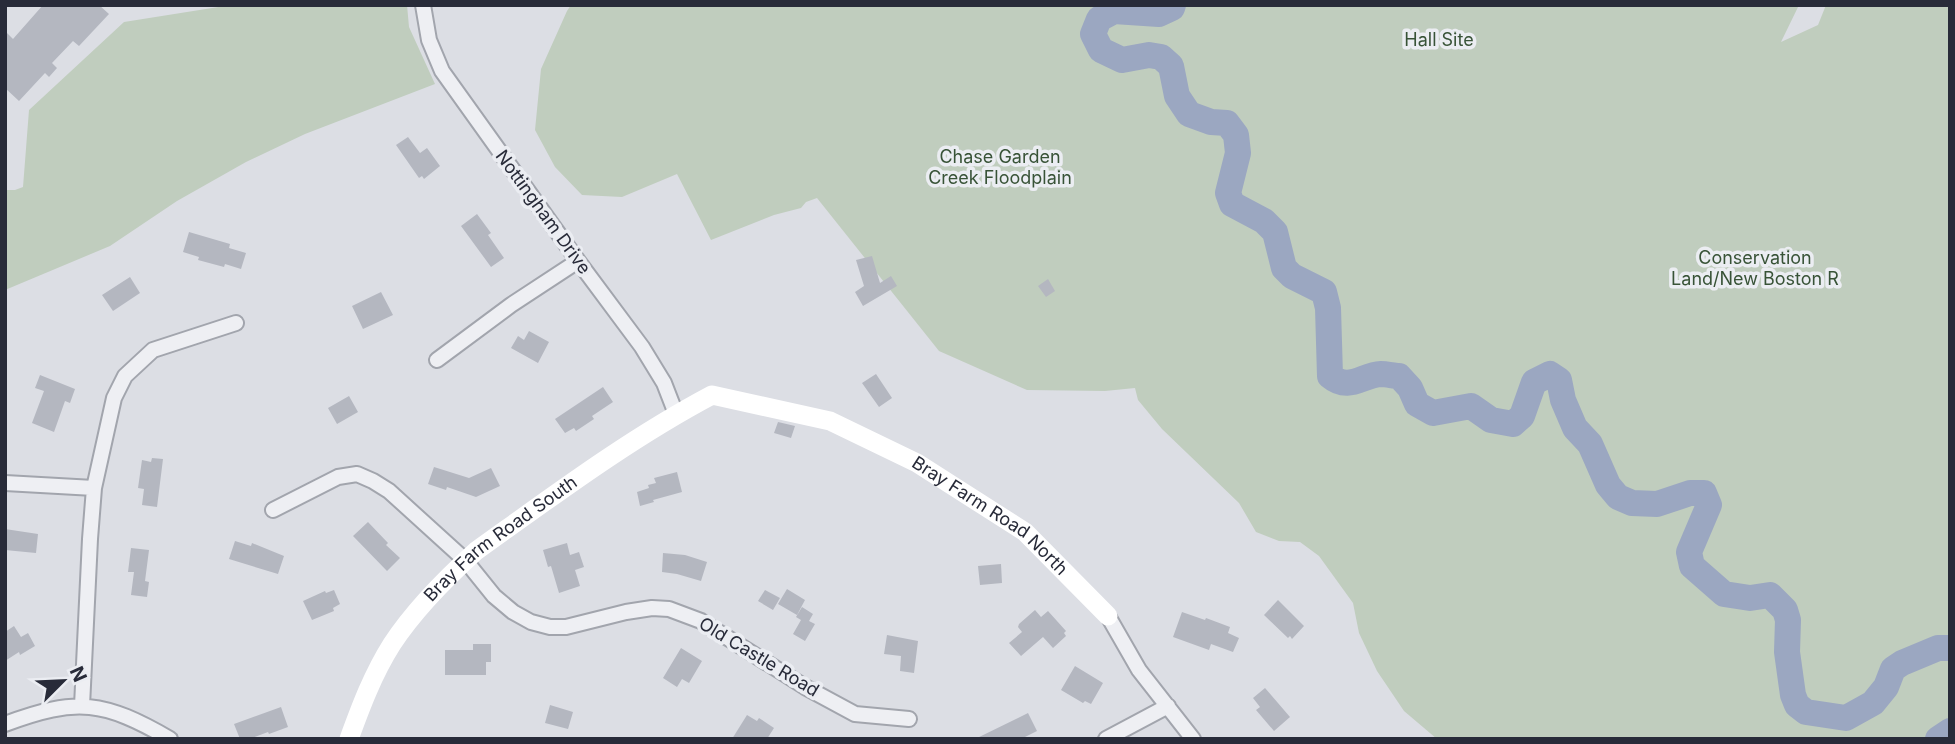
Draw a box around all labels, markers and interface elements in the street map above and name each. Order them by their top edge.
park label: Hall Site [1404,29,1474,50]
street label: Nottingham Drive [491,146,595,278]
park label: Chase Garden Creek Floodplain [928,146,1072,188]
park label: Conservation Land/New Boston R [1671,247,1839,289]
street label: Bray Farm Road North [908,452,1072,579]
street label: Bray Farm Road South [419,471,581,605]
street label: Old Castle Road [695,613,823,701]
north arrow [28,646,98,716]
text: N [65,663,92,686]

